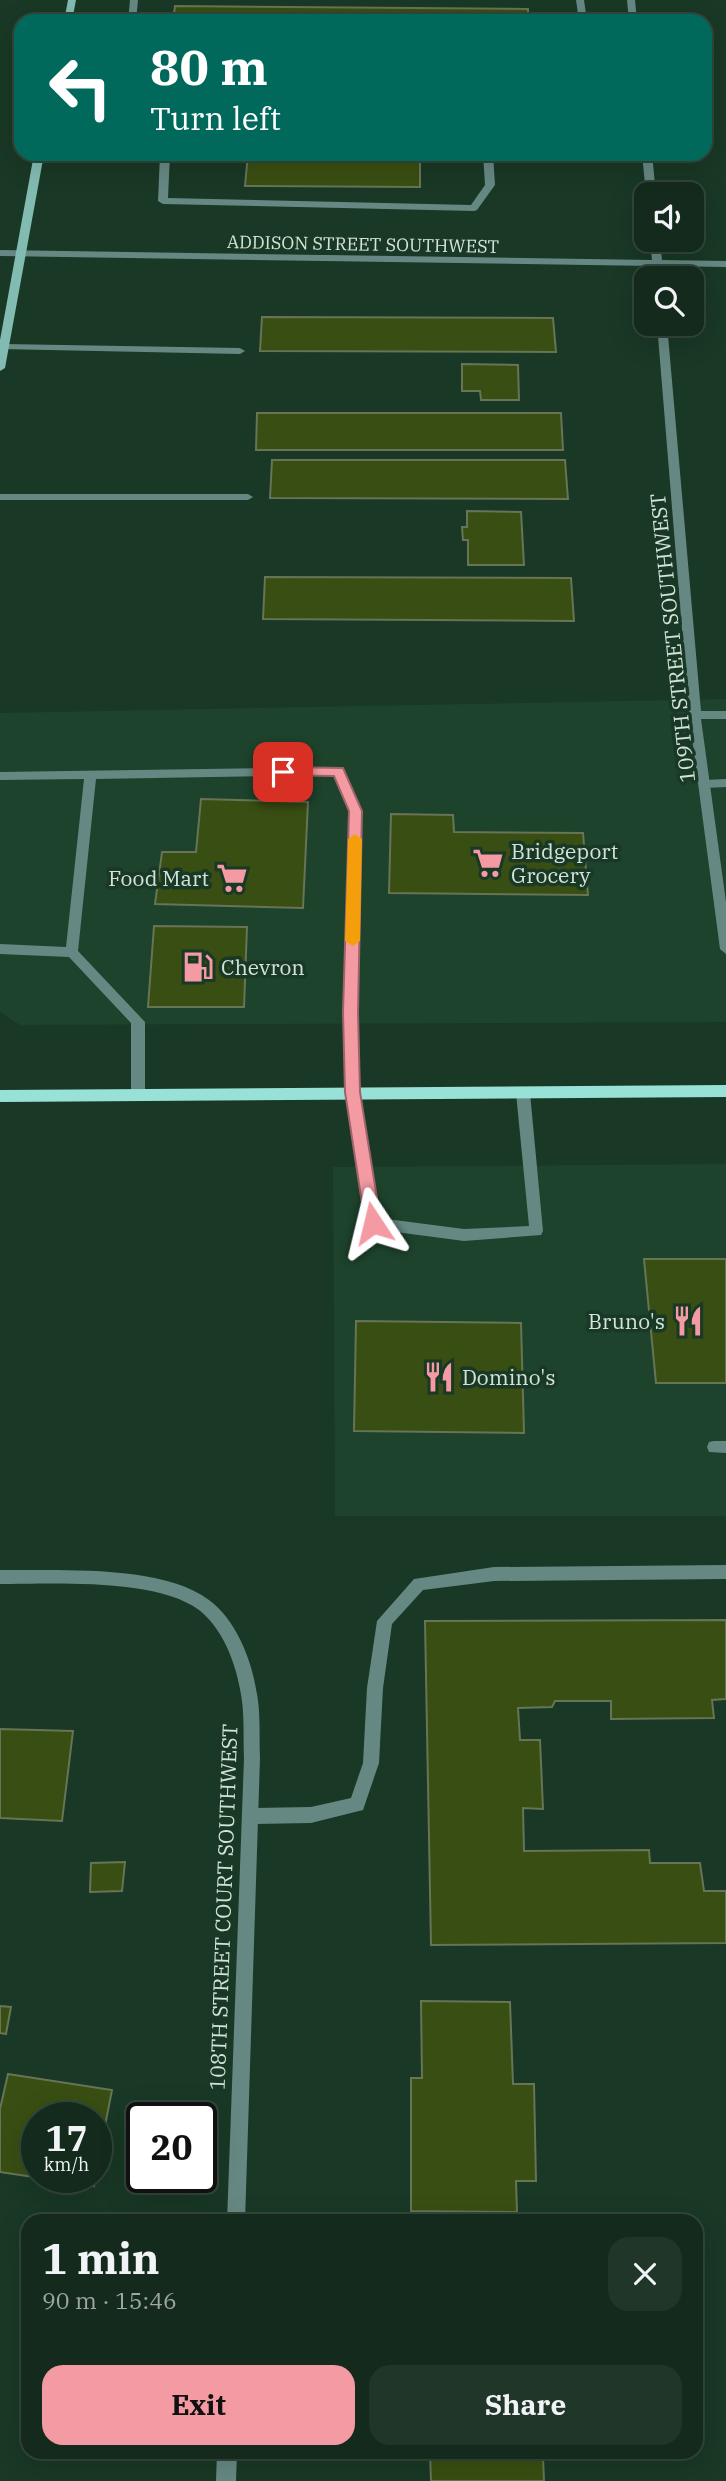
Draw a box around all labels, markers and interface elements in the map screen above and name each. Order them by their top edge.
text: 80 m [150,35,268,98]
icon: left [35,42,126,133]
text: Turn left [150,97,281,139]
map controls [634,182,704,336]
button: sound [634,182,704,252]
street label: ADDISON STREET SOUTHWEST [227,230,500,258]
button: search [634,266,704,336]
street label: 109TH STREET SOUTHWEST [643,492,701,784]
pin [253,742,313,802]
icon: arrive [264,753,302,791]
place label: Bridgeport Grocery [511,837,618,889]
supermarket icon: Bridgeport Grocery [471,846,505,880]
supermarket icon: Food Mart [215,861,249,895]
place label: Food Mart [108,864,209,892]
fuel station icon: Chevron [181,950,215,984]
place label: Chevron [221,953,305,981]
position arrow [336,1186,410,1260]
restaurant icon: Bruno's [671,1304,705,1338]
place label: Bruno's [588,1307,665,1335]
restaurant icon: Domino's [422,1360,456,1394]
place label: Domino's [462,1363,555,1391]
street label: 108TH STREET COURT SOUTHWEST [203,1723,243,2091]
speed limit sign: 20 [126,2102,217,2193]
text: 17 [45,2115,88,2161]
text: km/h [44,2153,89,2176]
text: 1 min [42,2231,160,2286]
button: close [608,2237,682,2311]
text: 90 m · 15:46 [42,2285,177,2315]
button: Exit [42,2365,355,2445]
button: Share [369,2365,682,2445]

